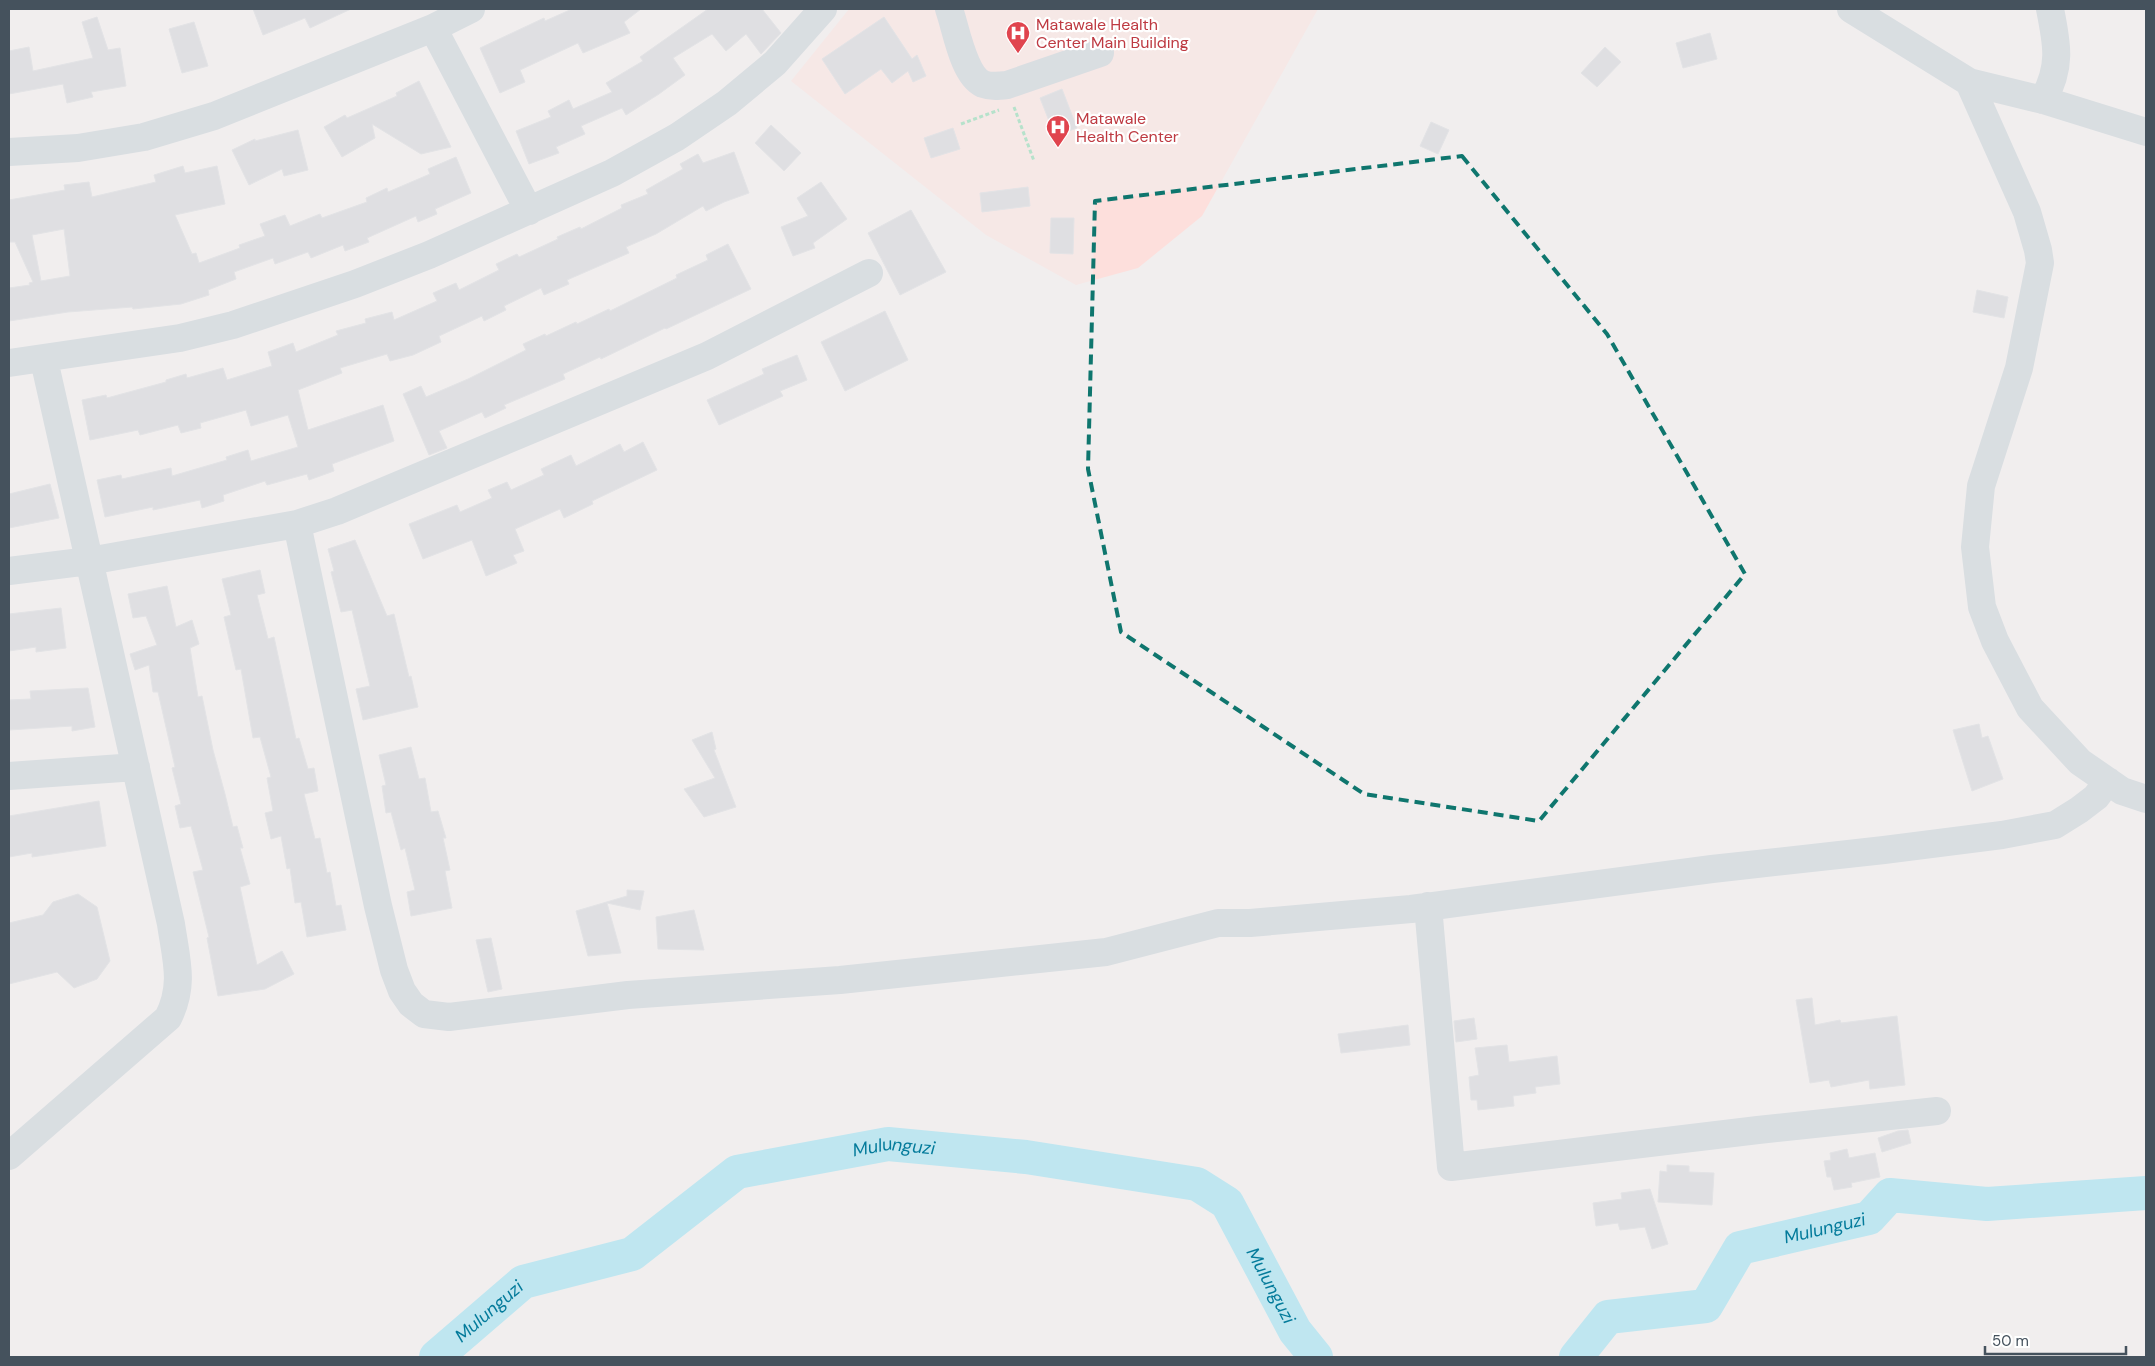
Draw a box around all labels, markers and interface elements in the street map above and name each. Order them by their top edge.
place label: Matawale Health Center Main Building [1036,14,1189,53]
hospital icon: Matawale Health Center Main Building [1005,20,1031,54]
place label: Matawale Health Center [1076,108,1179,147]
hospital icon: Matawale Health Center [1045,114,1071,148]
water label: Mulunguzi [851,1131,937,1162]
water label: Mulunguzi [1781,1207,1869,1249]
water label: Mulunguzi [1241,1243,1301,1329]
water label: Mulunguzi [450,1275,529,1348]
scale bar [1985,1324,2126,1356]
text: 50 m [1992,1331,2029,1351]

